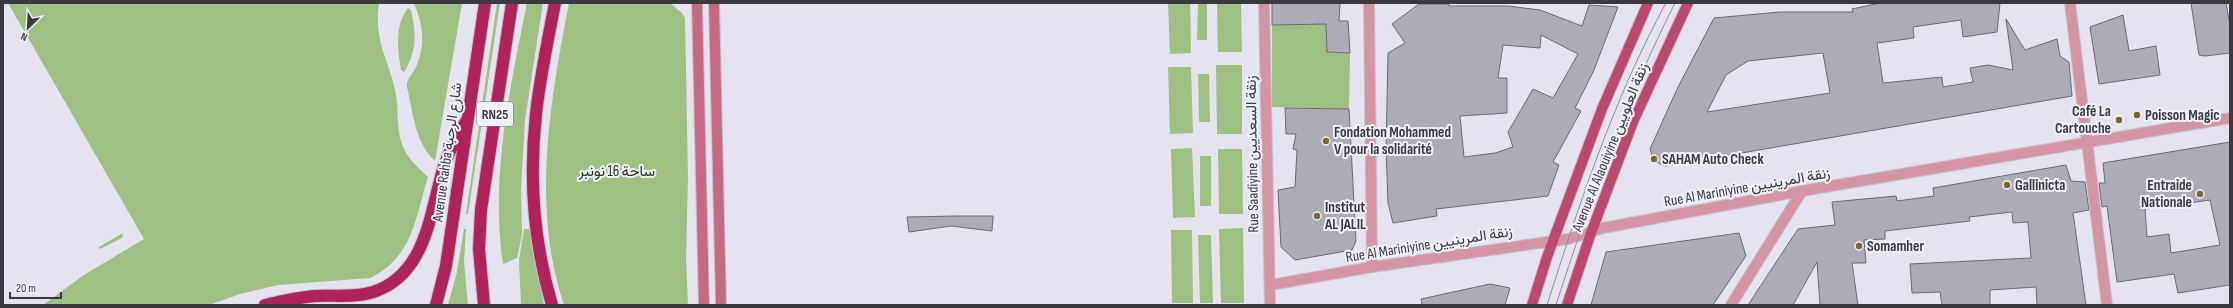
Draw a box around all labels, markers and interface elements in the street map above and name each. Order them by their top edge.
north arrow [8,8,48,48]
text: N [19,29,29,44]
street label: Avenue Al Alaouiyine زنقة العلويين [1567,60,1653,235]
street label: Rue Saadiyine زنقة السعديين [1242,75,1263,233]
street label: Avenue Rahba شارع الرحبة [428,81,468,224]
road number: RN25 [477,102,513,126]
place label: Café La Cartouche [2055,102,2111,138]
place label: Poisson Magic [2145,106,2220,125]
marker: Poisson Magic [2132,110,2142,120]
marker: Café La Cartouche [2114,115,2124,125]
place label: Fondation Mohammed V pour la solidarité [1334,123,1451,159]
marker: Fondation Mohammed V pour la solidarité [1321,136,1331,146]
place label: SAHAM Auto Check [1662,150,1764,169]
marker: SAHAM Auto Check [1649,154,1659,164]
park label: ساحة 16 نونبر [578,162,655,181]
street label: Rue Al Mariniyine زنقة المرينيين [1662,164,1832,211]
place label: Gallinicta [2015,176,2065,195]
place label: Entraide Nationale [2141,176,2192,212]
marker: Gallinicta [2002,180,2012,190]
marker: Entraide Nationale [2195,189,2205,199]
place label: Institut AL JALIL [1324,198,1366,234]
marker: Institut AL JALIL [1312,211,1322,221]
street label: Rue Al Mariniyine زنقة المرينيين [1344,222,1514,267]
place label: Somamher [1867,237,1924,256]
marker: Somamher [1854,241,1864,251]
scale bar [10,274,61,300]
text: 20 m [16,281,36,296]

